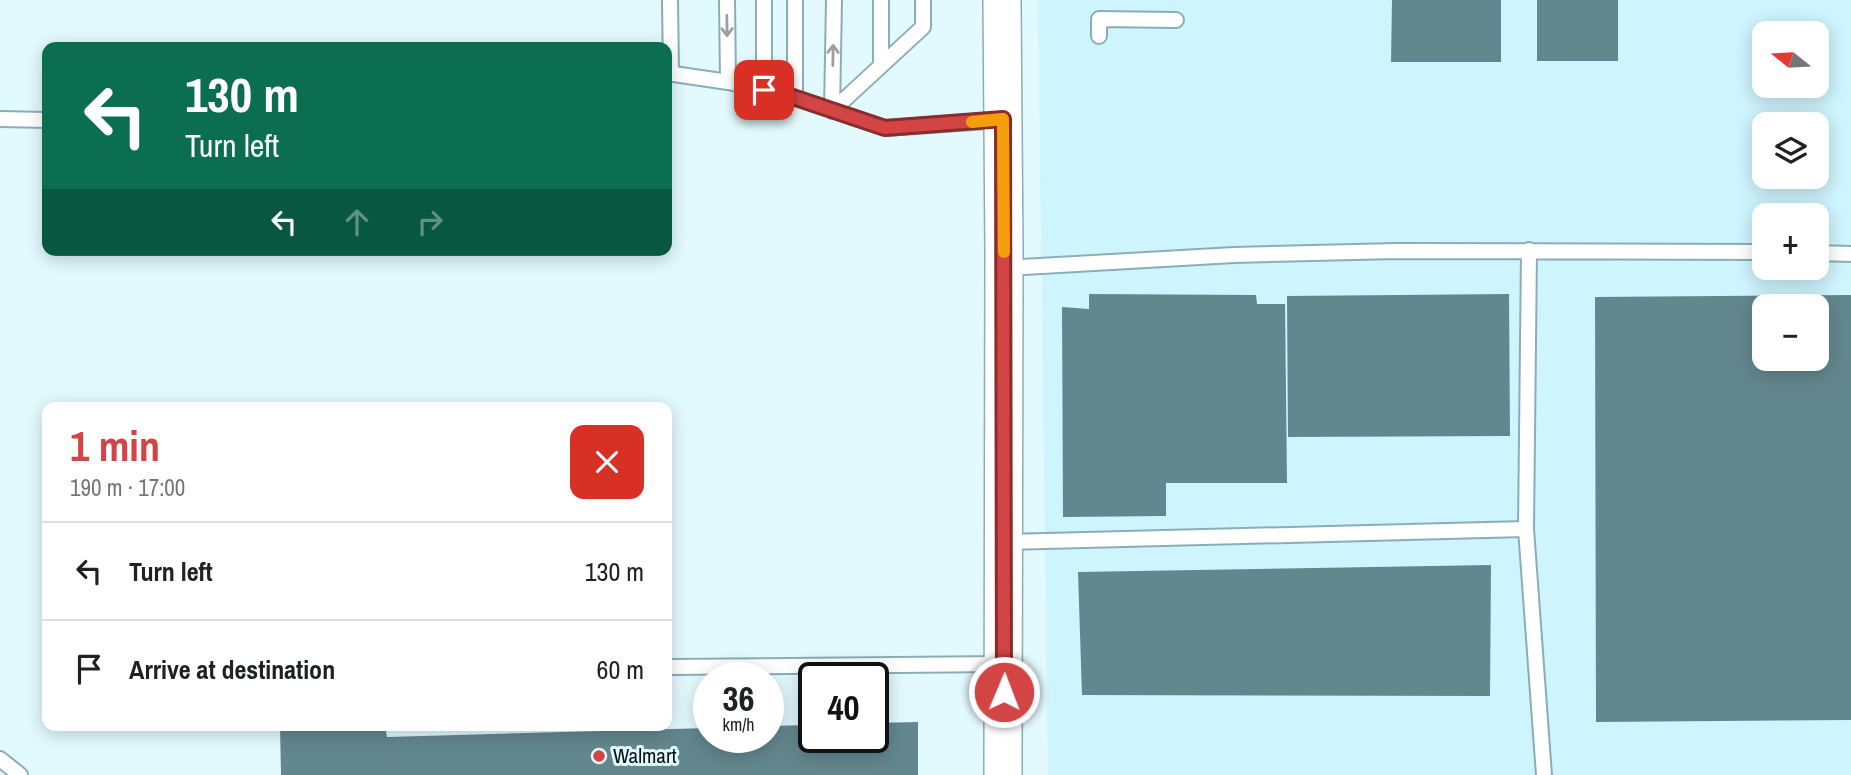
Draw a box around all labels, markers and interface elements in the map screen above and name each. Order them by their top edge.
one-way arrow [721,14,734,37]
north arrow [1752,21,1829,98]
map controls [1752,21,1829,371]
one-way arrow [827,44,840,67]
pin [734,60,794,120]
text: 130 m [185,61,299,127]
icon: left [70,70,161,161]
icon: arrive [745,71,783,109]
button: layers [1752,112,1829,189]
text: Turn left [185,124,279,167]
icon: left [265,203,303,241]
icon: ahead [338,203,376,241]
icon: right [411,203,449,241]
button: + [1752,203,1829,280]
button: − [1752,294,1829,371]
text: 1 min [70,418,160,474]
button: close [570,425,644,499]
text: 190 m · 17:00 [70,472,185,503]
icon: left [70,552,108,590]
text: Turn left [129,554,213,589]
text: 130 m [585,554,644,589]
icon: arrive [70,650,108,688]
text: Arrive at destination [129,652,335,687]
text: 60 m [597,652,644,687]
position arrow [967,655,1041,729]
speed limit sign: 40 [798,662,889,753]
text: 36 [723,675,754,722]
text: km/h [723,712,755,737]
place label: Walmart [613,741,677,770]
marker: Walmart [591,748,607,764]

